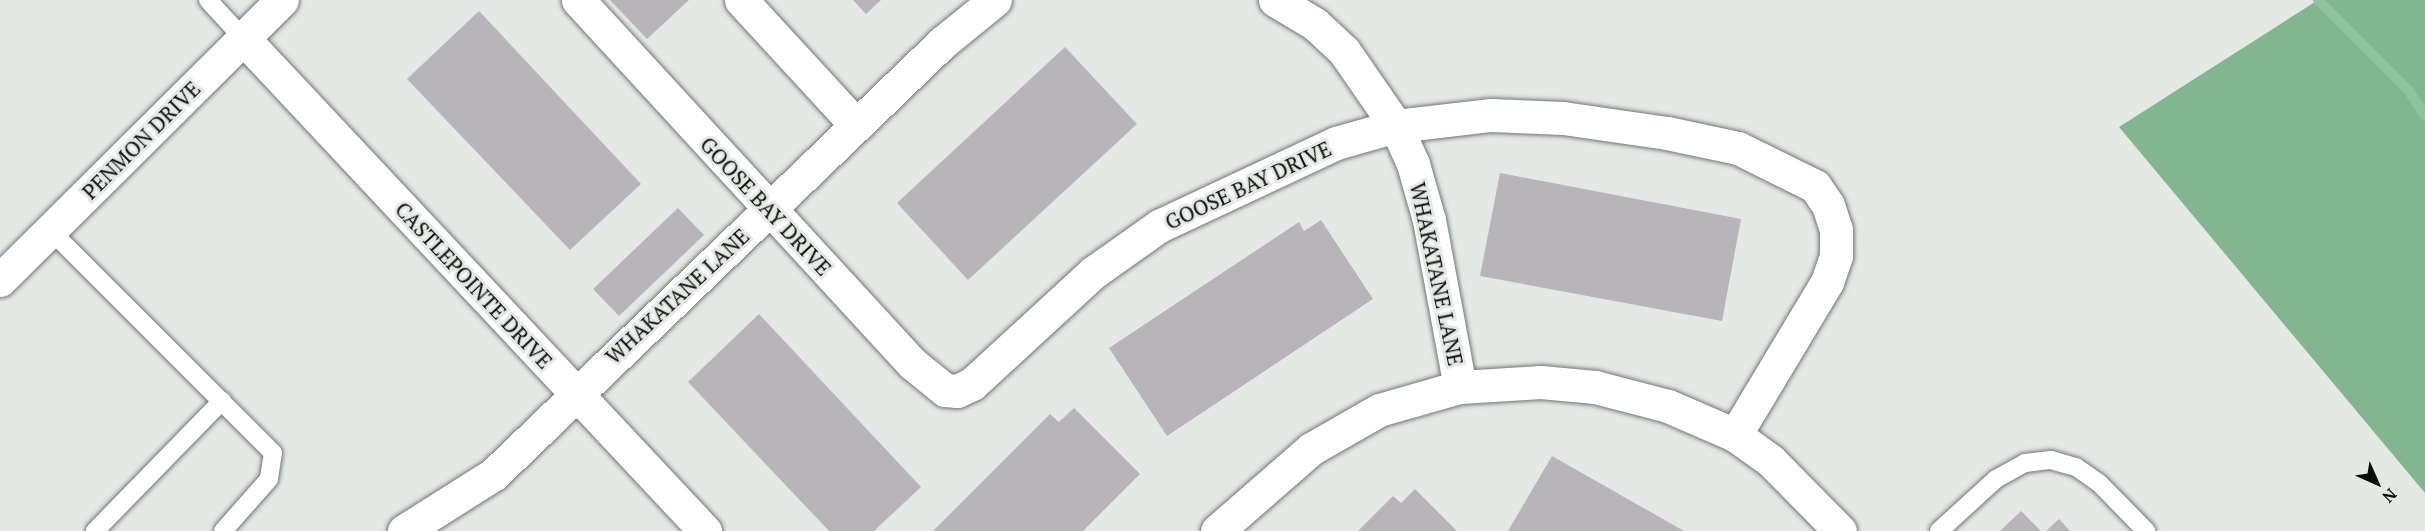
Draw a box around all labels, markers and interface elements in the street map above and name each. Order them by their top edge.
street label: PENMON DRIVE [77,76,205,204]
street label: GOOSE BAY DRIVE [695,131,837,281]
street label: GOOSE BAY DRIVE [1161,135,1335,235]
street label: WHAKATANE LANE [1405,180,1469,368]
street label: CASTLEPOINTE DRIVE [390,197,558,373]
street label: WHAKATANE LANE [600,223,754,369]
north arrow [2347,453,2407,513]
text: N [2378,484,2402,508]

